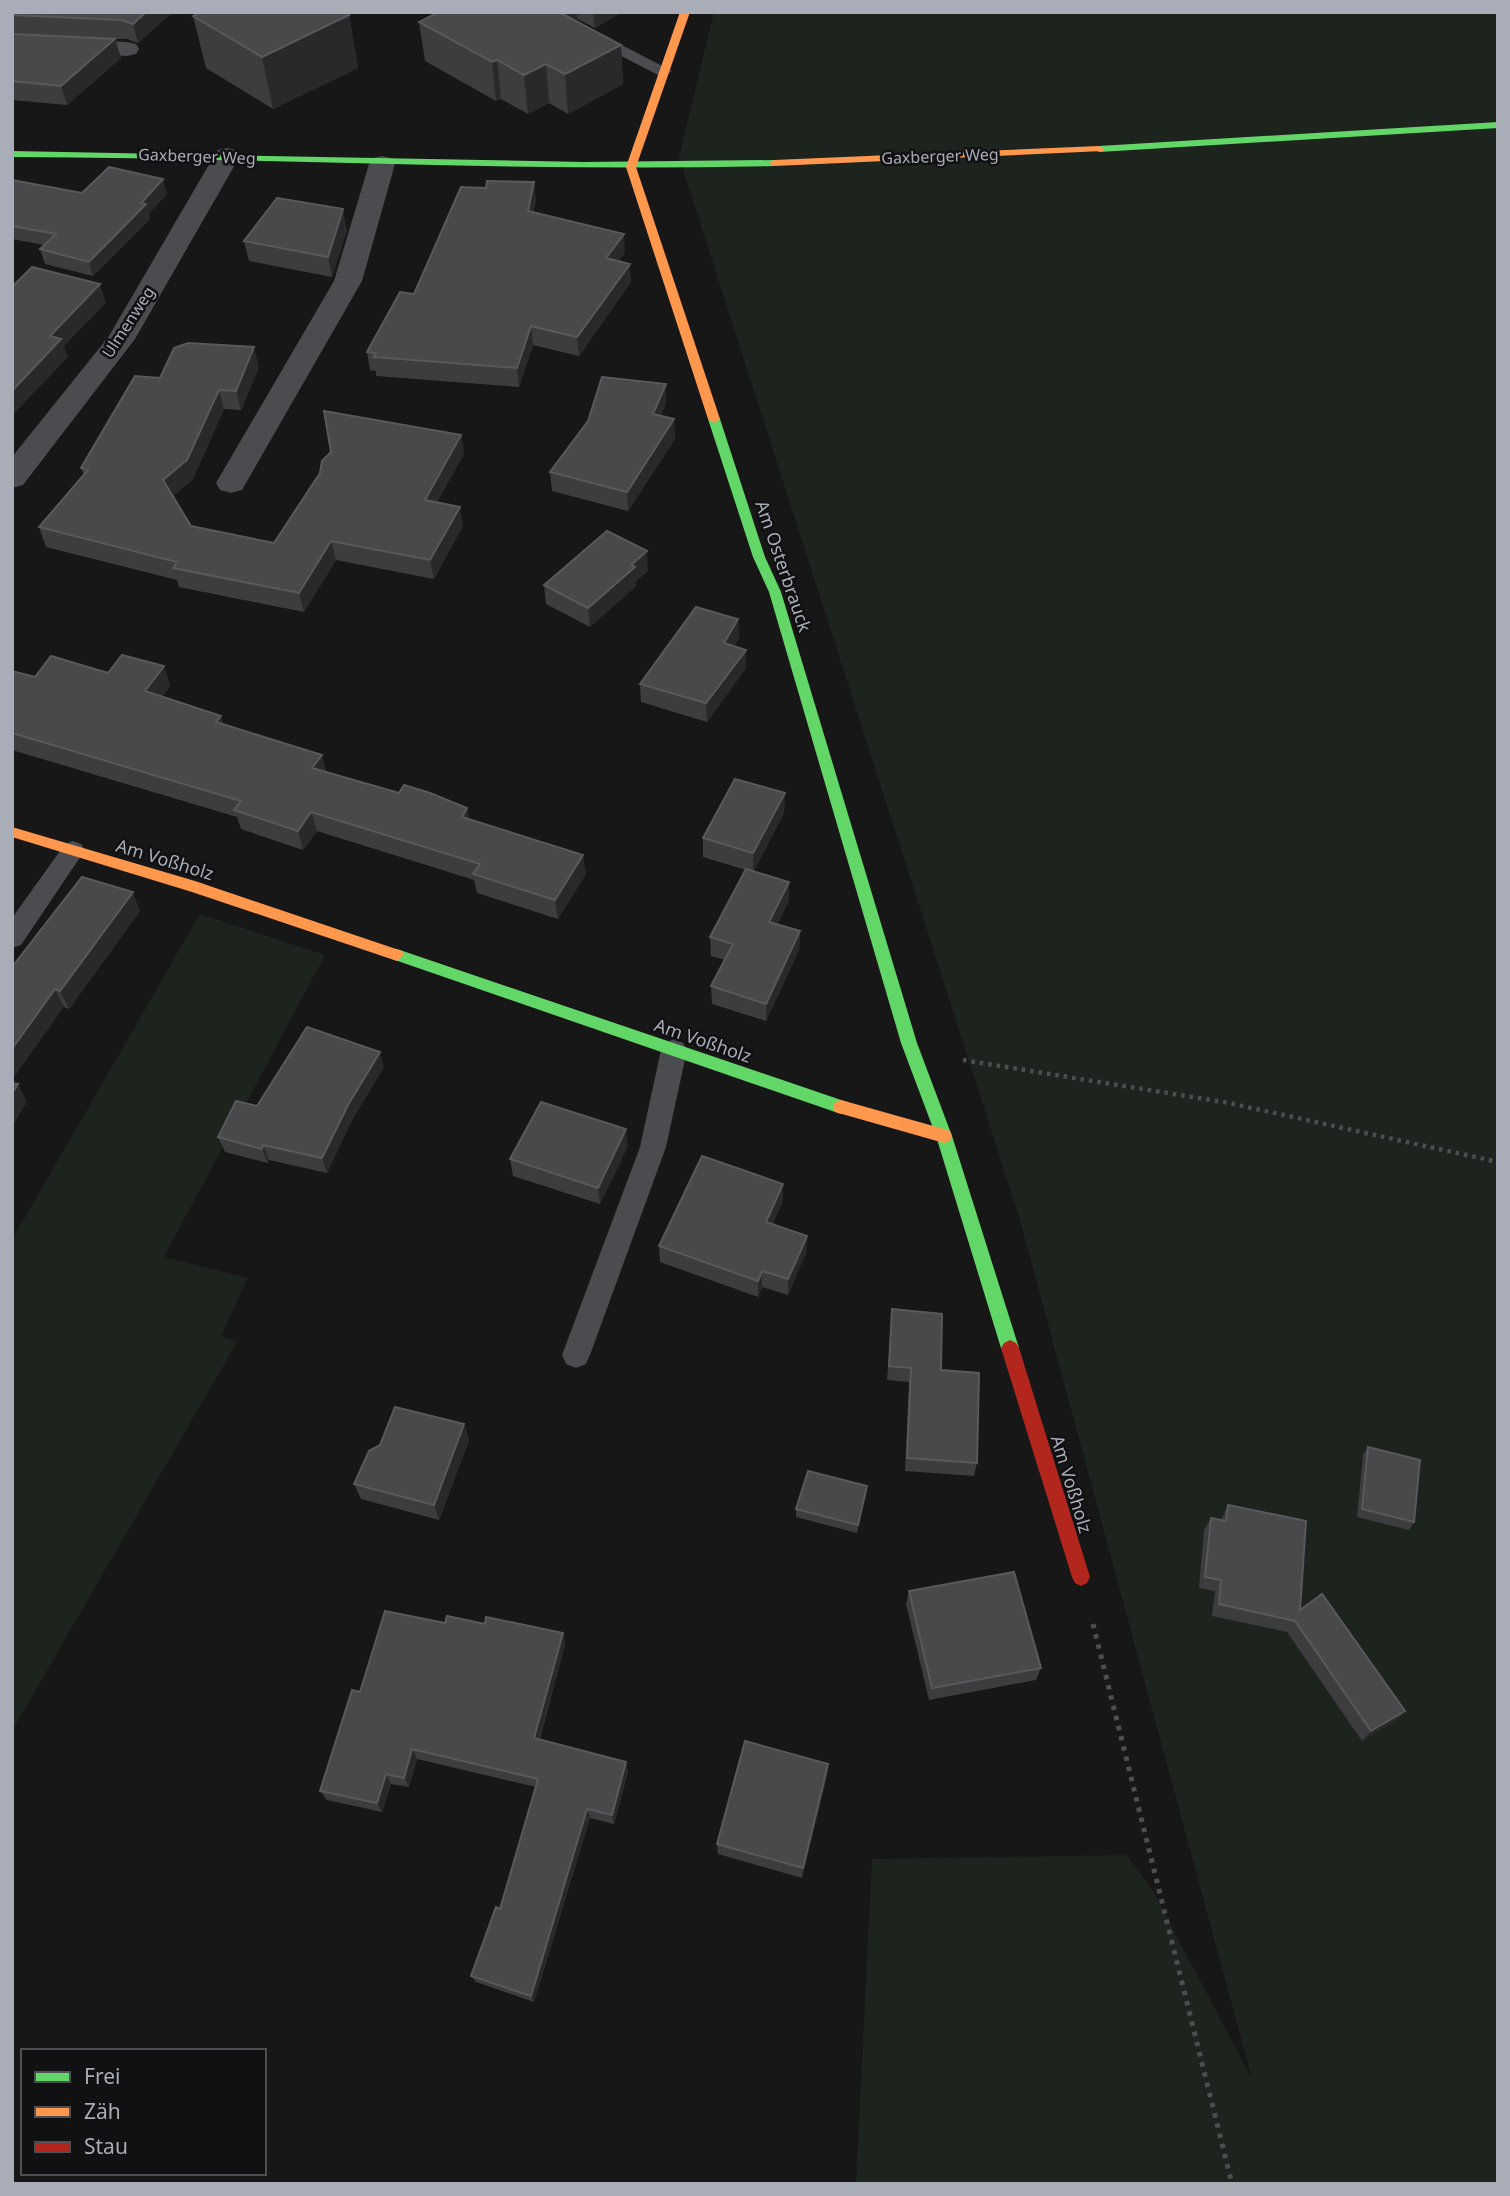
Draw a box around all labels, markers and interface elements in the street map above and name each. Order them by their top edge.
street label: Gaxberger Weg [138,143,256,169]
street label: Gaxberger Weg [881,143,999,169]
street label: Ulmenweg [97,282,159,362]
street label: Am Osterbrauck [750,497,818,635]
street label: Am Voßholz [113,833,217,885]
street label: Am Voßholz [651,1012,755,1068]
street label: Am Voßholz [1046,1432,1098,1536]
legend [21,2049,266,2175]
text: Frei [84,2062,120,2090]
text: Zäh [84,2097,121,2125]
text: Stau [84,2132,128,2160]

